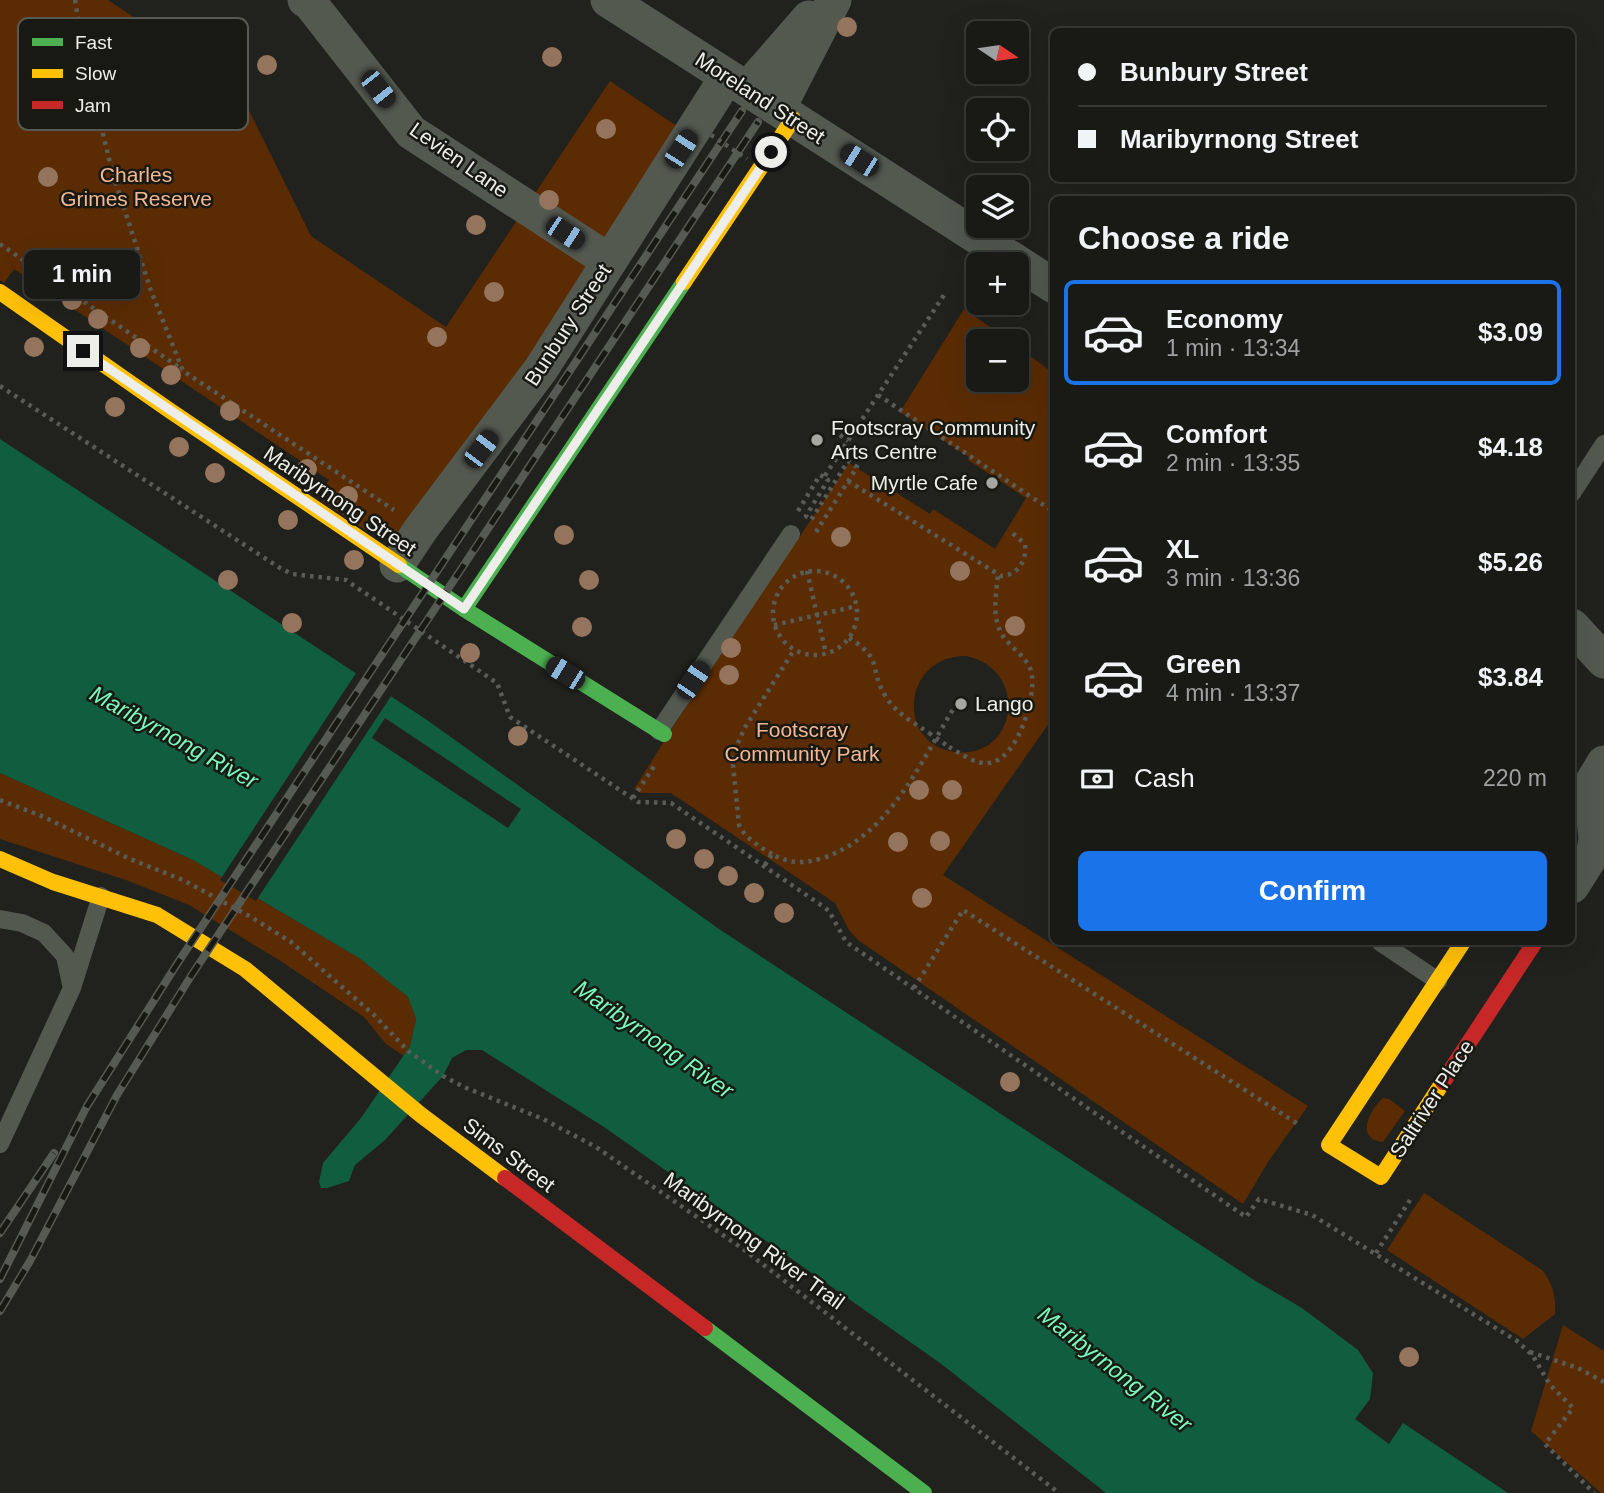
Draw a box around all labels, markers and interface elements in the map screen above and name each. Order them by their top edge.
legend [18,18,248,130]
north arrow [966,21,1029,84]
map controls [966,21,1029,392]
text: Fast [75,32,113,53]
street label: Moreland Street [691,47,829,148]
text: Bunbury Street [1120,57,1308,87]
text: Slow [75,63,116,84]
car [357,66,400,112]
text: Jam [75,95,111,116]
button: locate [966,98,1029,161]
street label: Levien Lane [406,117,513,202]
text: Maribyrnong Street [1120,124,1358,154]
car [661,126,702,172]
route start [755,136,787,168]
car [836,140,883,180]
park label: Charles Grimes Reserve [60,163,212,210]
button: layers [966,175,1029,238]
car [542,213,589,253]
text: Choose a ride [1078,220,1290,256]
callout: 1 min [25,250,141,298]
button: + [966,252,1029,315]
street label: Bunbury Street [520,260,615,390]
text: 1 min [52,261,112,287]
icon: car [1082,301,1145,364]
text: Economy [1166,304,1283,334]
text: $3.09 [1478,317,1543,347]
button: − [966,329,1029,392]
route end [67,335,99,367]
text: 1 min · 13:34 [1166,335,1300,361]
place label: Footscray Community Arts Centre [831,416,1036,463]
icon: car [1082,416,1145,479]
text: Comfort [1166,419,1267,449]
car [460,426,503,472]
marker: Footscray Community Arts Centre [809,432,825,448]
text: $4.18 [1478,432,1543,462]
street label: Maribyrnong Street [260,441,421,560]
text: 2 min · 13:35 [1166,450,1300,476]
place label: Myrtle Cafe [871,471,978,494]
marker: Myrtle Cafe [984,475,1000,491]
icon: car [1082,531,1145,594]
text: XL [1166,534,1199,564]
text: $5.26 [1478,547,1543,577]
text: 3 min · 13:36 [1166,565,1300,591]
icon: car [1082,646,1145,709]
text: Green [1166,649,1241,679]
car [542,653,589,693]
car [673,657,714,703]
text: $3.84 [1478,662,1543,692]
water label: Maribyrnong River [86,680,264,795]
text: 4 min · 13:37 [1166,680,1300,706]
place label: Lango [975,692,1033,715]
marker: Lango [953,696,969,712]
park label: Footscray Community Park [724,718,880,765]
icon: cash [1078,760,1116,798]
text: Cash [1134,763,1195,793]
text: 220 m [1483,765,1547,791]
button: Confirm [1078,851,1547,931]
water label: Maribyrnong River [570,974,740,1104]
street label: Saltriver Place [1385,1036,1478,1162]
street label: Sims Street [459,1113,560,1197]
street label: Maribyrnong River Trail [660,1167,849,1314]
water label: Maribyrnong River [1033,1301,1198,1438]

